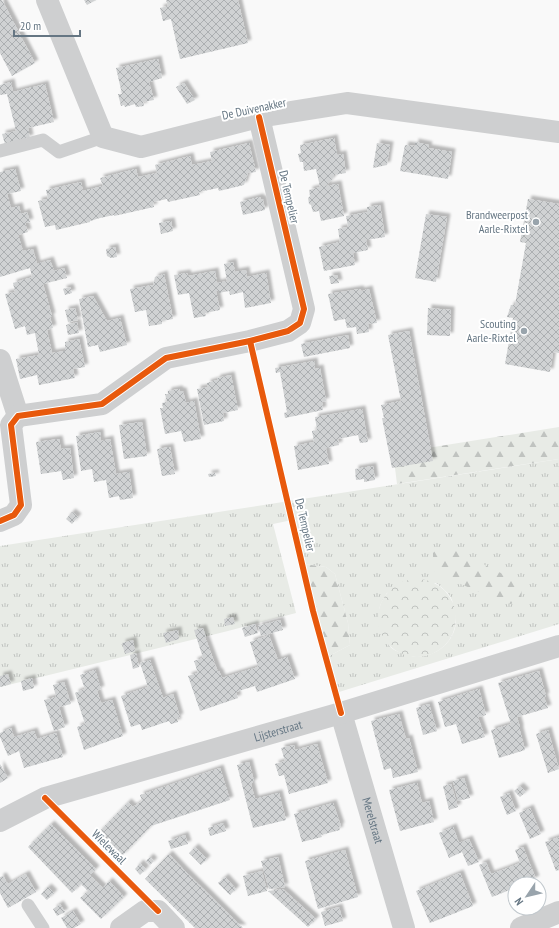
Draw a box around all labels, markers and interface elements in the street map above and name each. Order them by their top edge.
scale bar [14,12,80,38]
text: 20 m [20,18,41,33]
street label: De Duivenakker [221,94,288,123]
street label: De Tempelier [276,169,303,226]
place label: Brandweerpost Aarle-Rixtel [466,207,529,236]
marker: Brandweerpost Aarle-Rixtel [531,217,541,227]
place label: Scouting Aarle-Rixtel [467,316,516,345]
marker: Scouting Aarle-Rixtel [519,326,529,336]
street label: De Tempelier [292,497,319,554]
street label: Lijsterstraat [252,716,304,745]
street label: Merelstraat [359,796,387,846]
street label: Wielewaal [89,826,130,867]
north arrow [507,876,547,916]
text: N [511,895,526,908]

